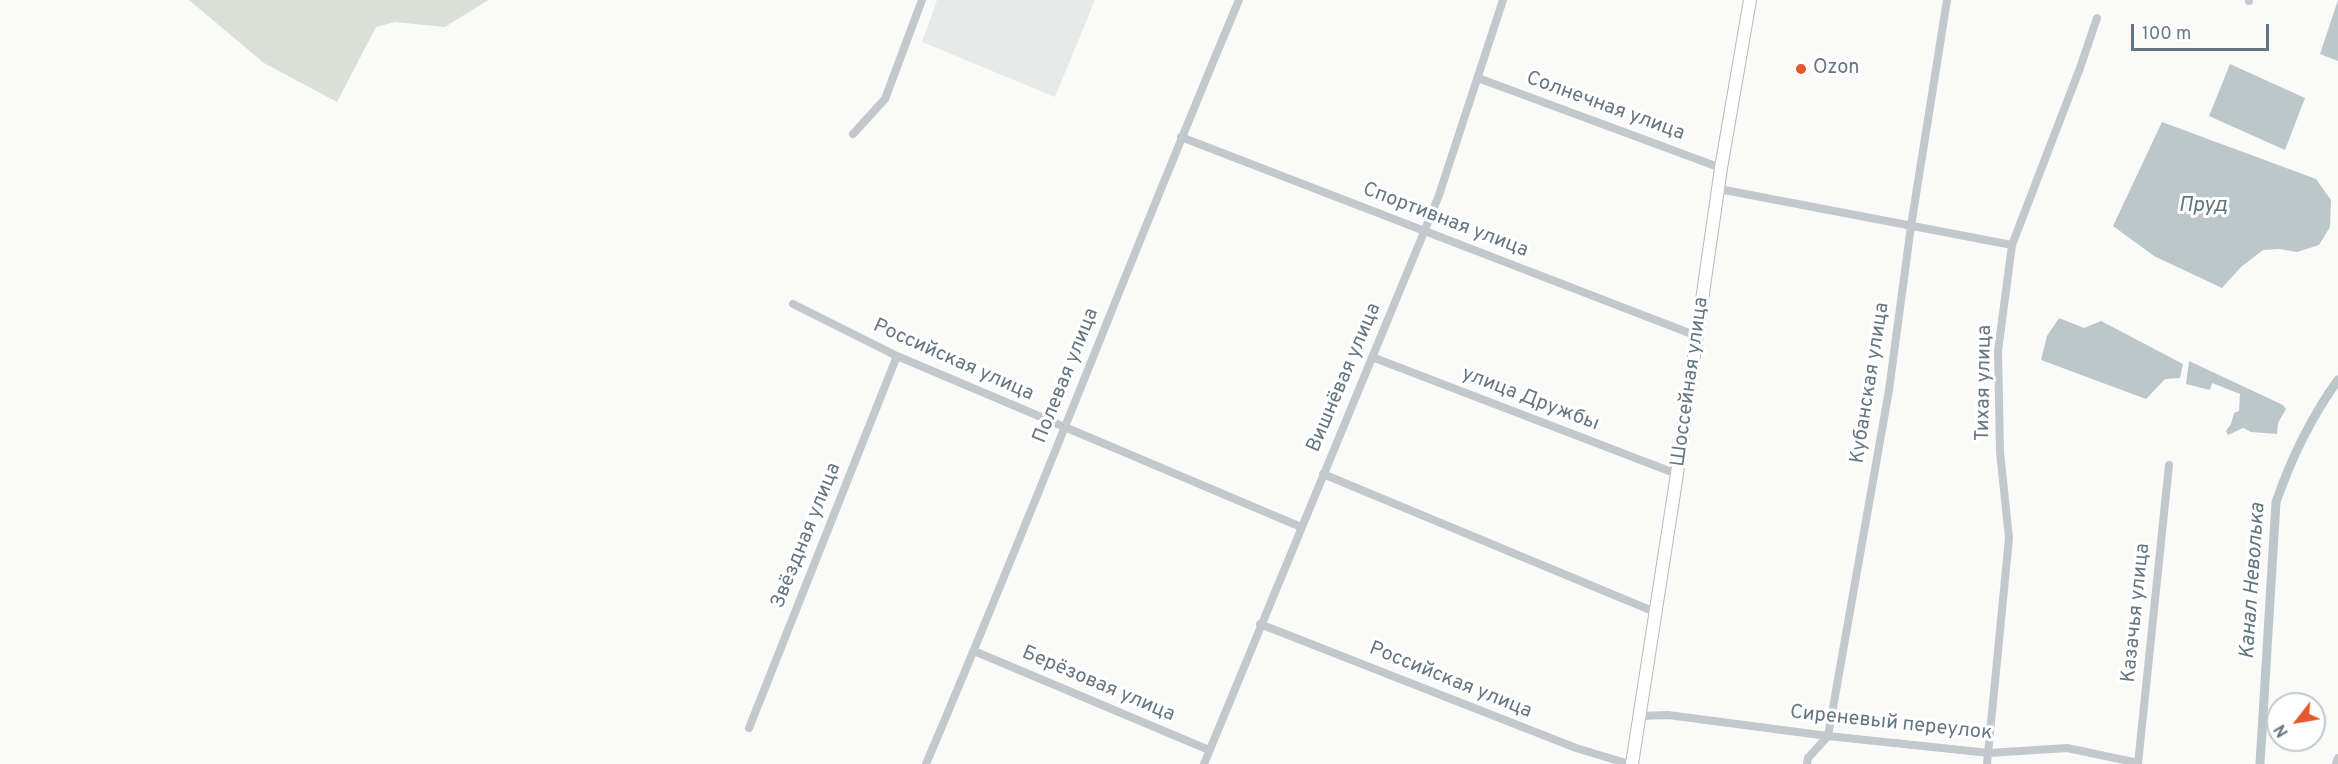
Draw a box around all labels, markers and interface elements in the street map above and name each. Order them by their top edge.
scale bar [2134,12,2272,50]
text: 100 m [2142,23,2191,46]
place label: Ozon [1813,57,1859,81]
marker: Ozon [1794,62,1808,76]
street label: Солнечная улица [1522,67,1688,147]
street label: Спортивная улица [1359,178,1531,264]
water label: Пруд [2179,194,2227,220]
street label: Шоссейная улица [1667,296,1715,468]
street label: Вишнёвая улица [1303,300,1387,456]
street label: Кубанская улица [1846,301,1896,465]
street label: Полевая улица [1029,305,1105,447]
street label: Российская улица [869,315,1037,407]
street label: Тихая улица [1972,325,1998,441]
street label: улица Дружбы [1458,363,1602,437]
street label: Звёздная улица [767,460,847,612]
water label: Канал Неволька [2236,502,2272,660]
street label: Казачья улица [2118,542,2156,684]
street label: Российская улица [1365,637,1535,725]
street label: Берёзовая улица [1018,642,1178,728]
north arrow [2266,692,2326,752]
street label: Сиреневый переулок [1789,701,1993,747]
text: N [2271,720,2294,740]

